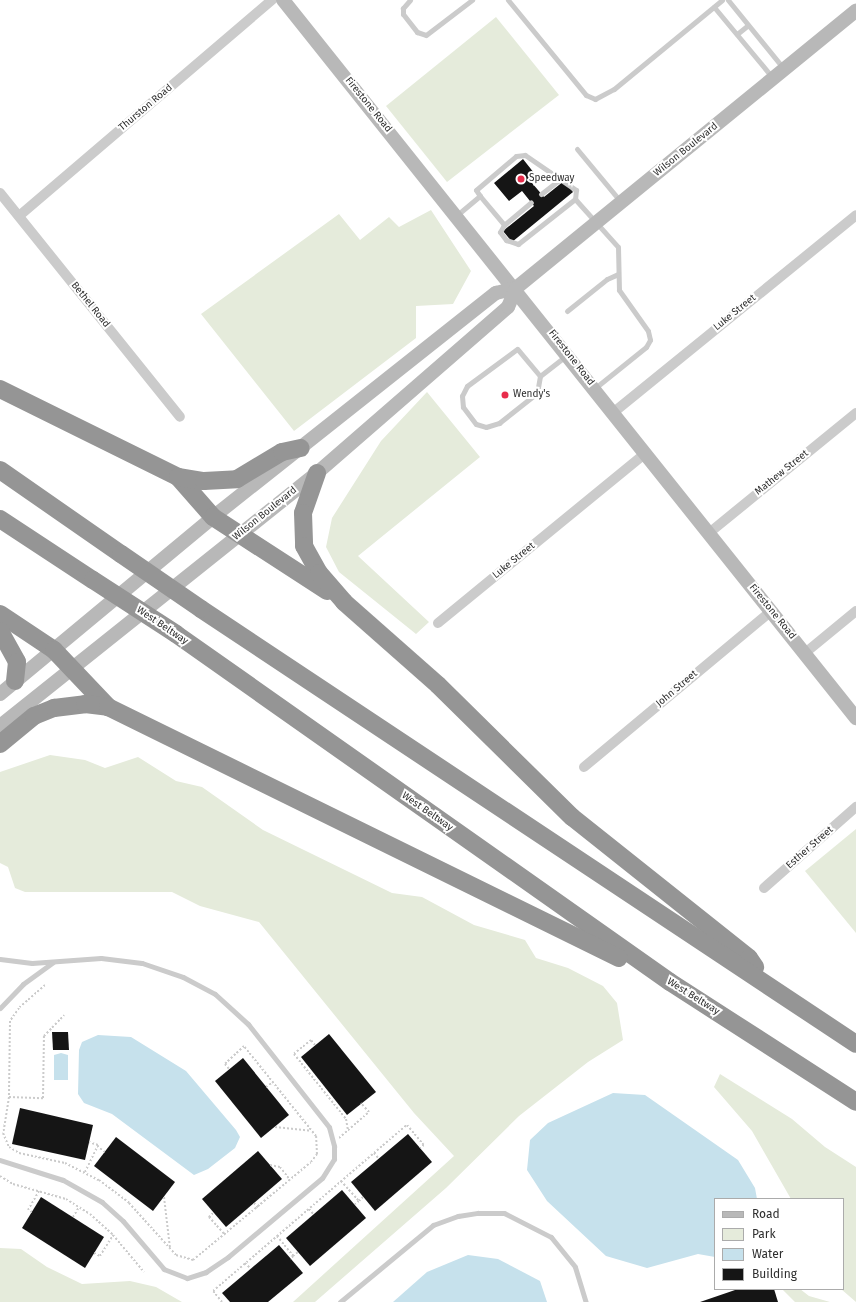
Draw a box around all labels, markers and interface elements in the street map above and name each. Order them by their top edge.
street label: Firestone Road [342,75,394,135]
street label: Thurston Road [117,82,175,134]
street label: Wilson Boulevard [652,121,720,179]
place label: Speedway [529,173,575,185]
marker: Speedway [516,174,526,184]
street label: Bethel Road [68,280,112,330]
street label: Luke Street [711,292,759,334]
street label: Firestone Road [546,328,596,388]
place label: Wendy's [513,389,550,401]
marker: Wendy's [500,390,510,400]
street label: Mathew Street [753,448,811,498]
street label: Wilson Boulevard [231,485,299,543]
street label: Luke Street [490,540,538,582]
street label: Firestone Road [746,582,798,642]
street label: West Beltway [134,604,190,648]
street label: John Street [654,668,700,710]
street label: West Beltway [399,790,455,834]
street label: Esther Street [784,824,836,872]
street label: West Beltway [664,976,722,1018]
legend [714,1198,844,1290]
text: Road [752,1207,780,1221]
text: Park [752,1227,776,1241]
text: Water [752,1247,783,1261]
text: Building [752,1267,797,1281]

